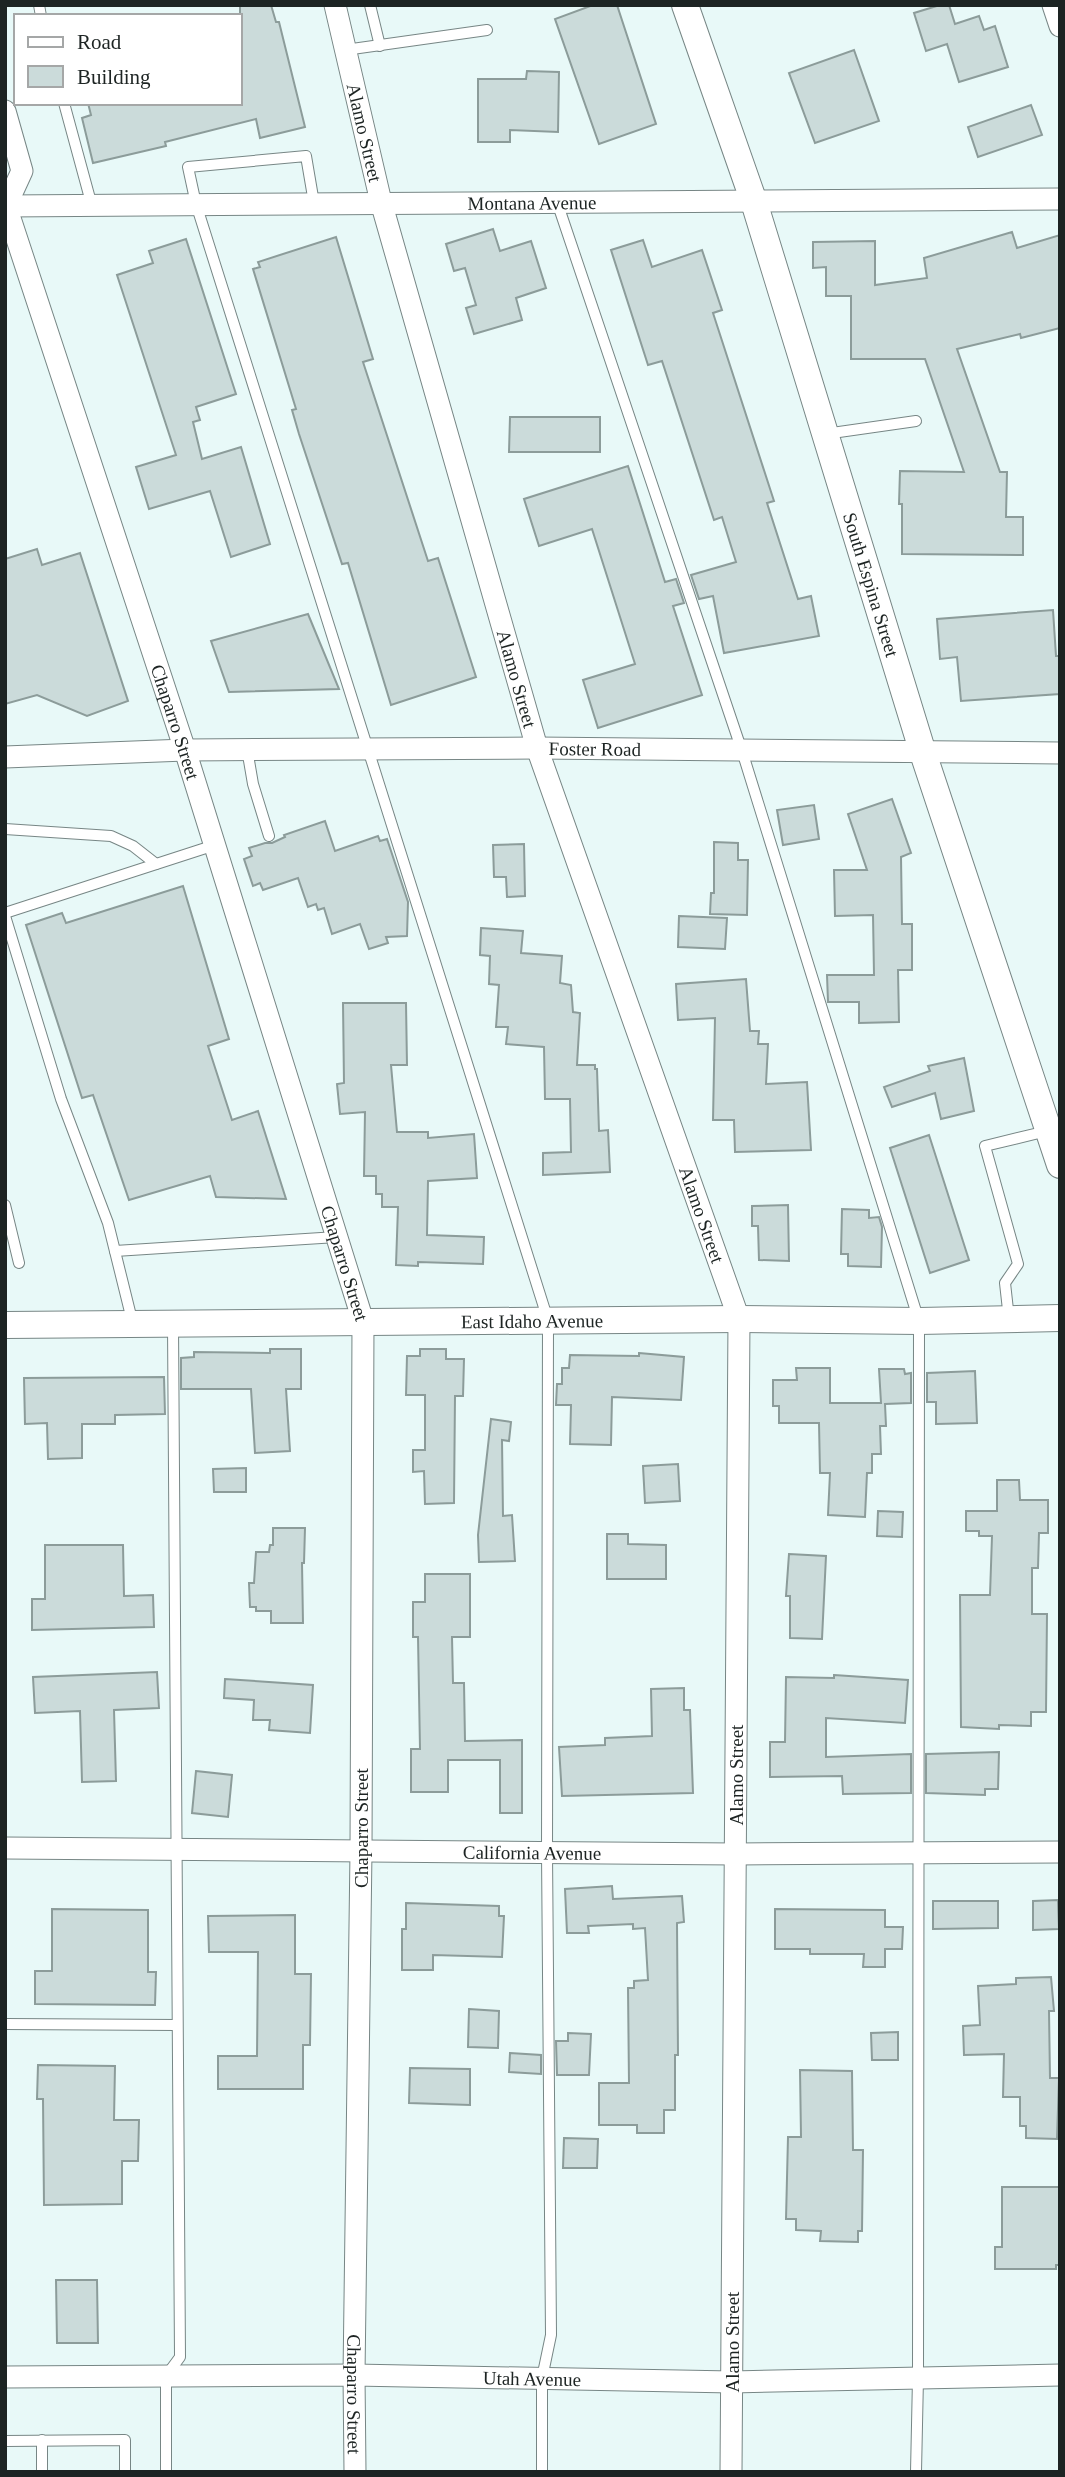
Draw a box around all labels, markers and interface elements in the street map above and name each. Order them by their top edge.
legend [14,14,242,105]
text: Road [77,30,122,54]
text: Building [77,65,151,89]
street label: Alamo Street [343,81,386,185]
street label: Montana Avenue [467,192,597,214]
street label: South Espina Street [839,510,903,660]
street label: Alamo Street [493,627,541,731]
street label: Chaparro Street [147,662,204,783]
street label: Foster Road [549,738,642,760]
street label: Alamo Street [675,1164,729,1266]
street label: Chaparro Street [317,1203,373,1324]
street label: East Idaho Avenue [461,1310,603,1332]
street label: Alamo Street [726,1724,747,1825]
street label: Chaparro Street [351,1767,372,1888]
street label: California Avenue [463,1842,601,1864]
street label: Alamo Street [722,2291,743,2392]
street label: Chaparro Street [343,2334,365,2455]
street label: Utah Avenue [483,2367,581,2390]

